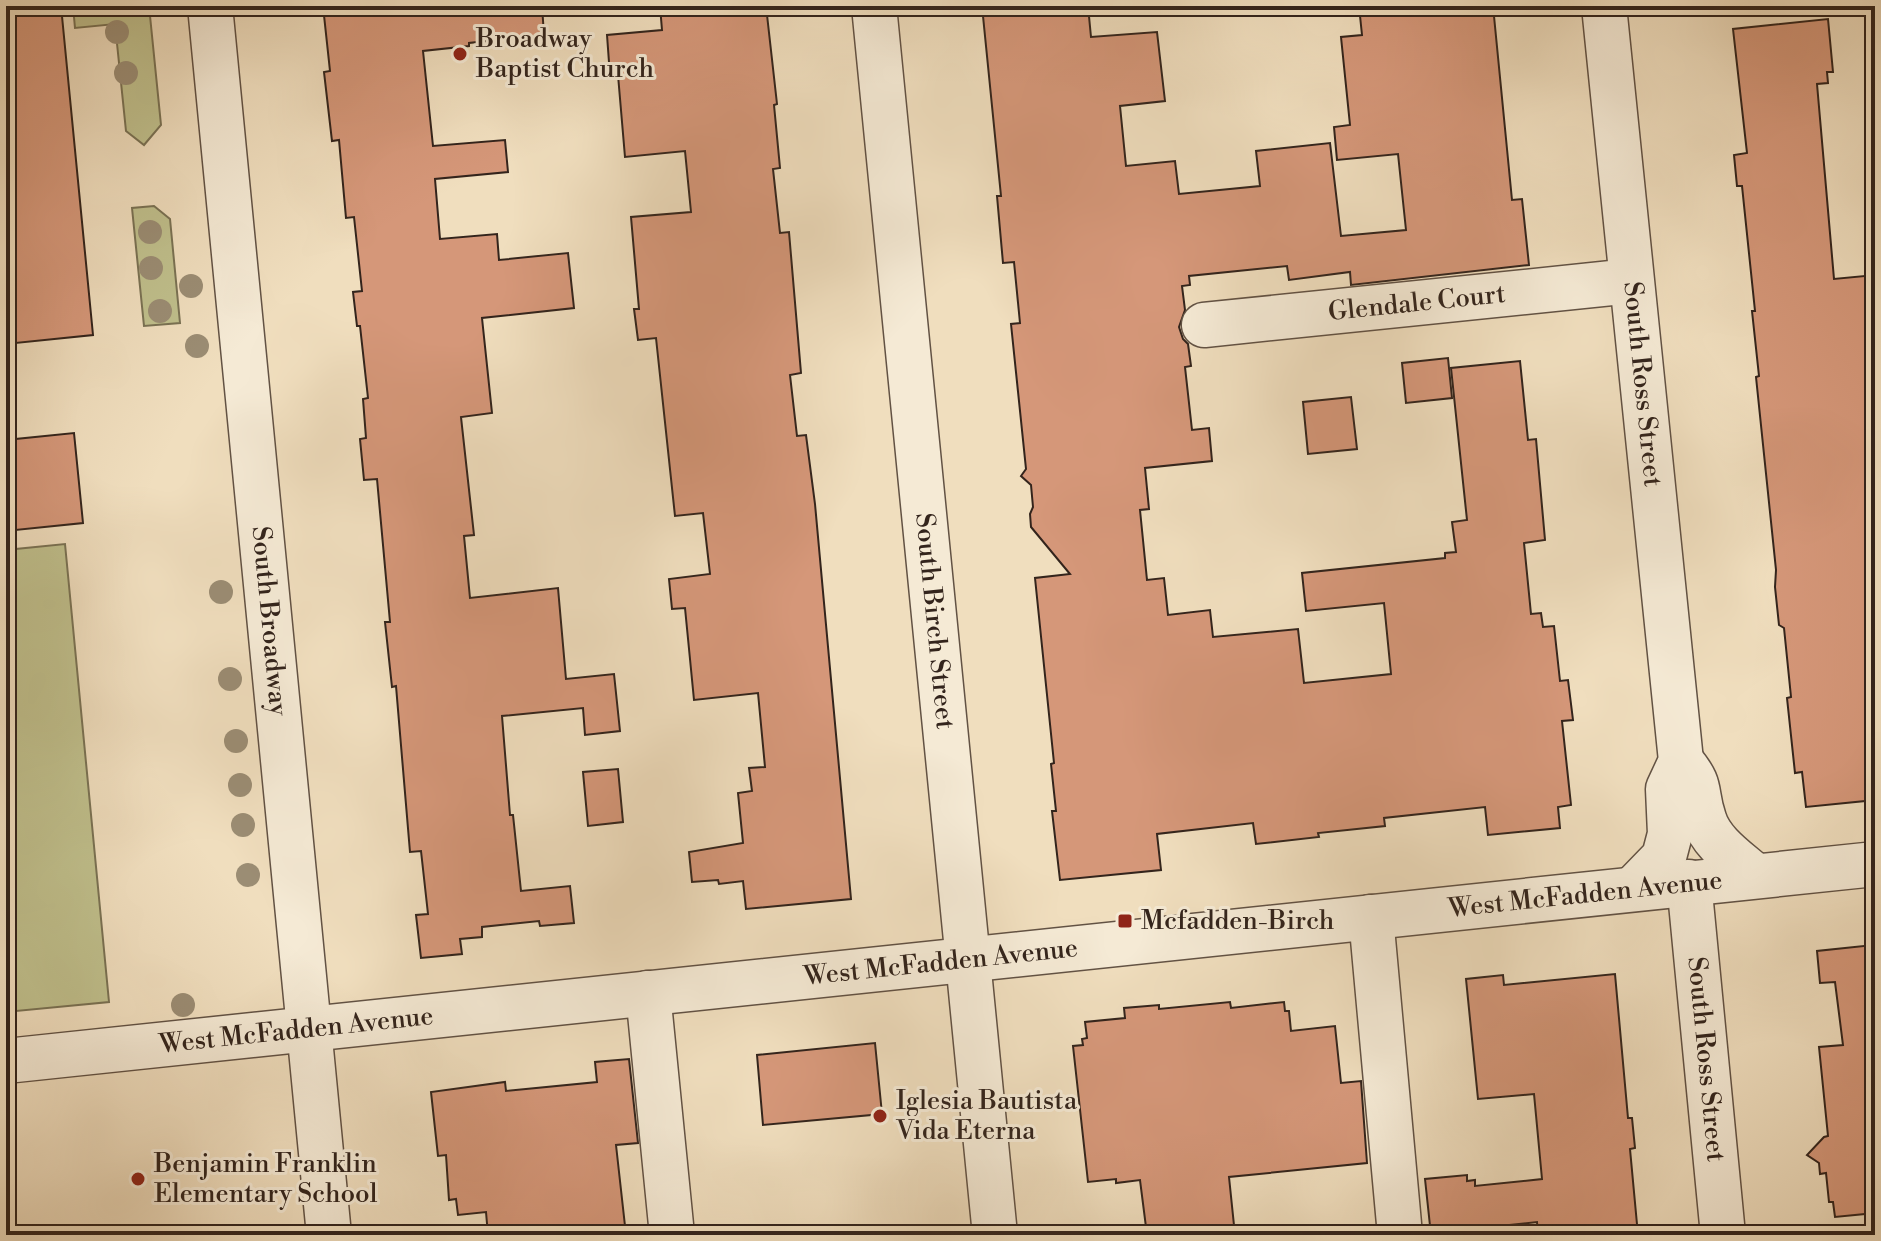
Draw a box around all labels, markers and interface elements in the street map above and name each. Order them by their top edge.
place label: Broadway Baptist Church [475,23,654,85]
marker: Broadway Baptist Church [451,45,469,63]
street label: Glendale Court [1327,278,1507,328]
street label: South Ross Street [1616,280,1669,488]
street label: South Birch Street [908,511,961,731]
street label: South Broadway [244,525,295,718]
street label: West McFadden Avenue [1446,864,1724,925]
place label: Mcfadden-Birch [1141,905,1334,937]
marker: Mcfadden-Birch [1116,912,1134,930]
street label: West McFadden Avenue [801,932,1079,993]
street label: South Ross Street [1680,955,1732,1163]
street label: West McFadden Avenue [157,1000,435,1061]
place label: Iglesia Bautista Vida Eterna [895,1085,1078,1147]
marker: Iglesia Bautista Vida Eterna [871,1107,889,1125]
place label: Benjamin Franklin Elementary School [153,1148,378,1210]
marker: Benjamin Franklin Elementary School [129,1170,147,1188]

